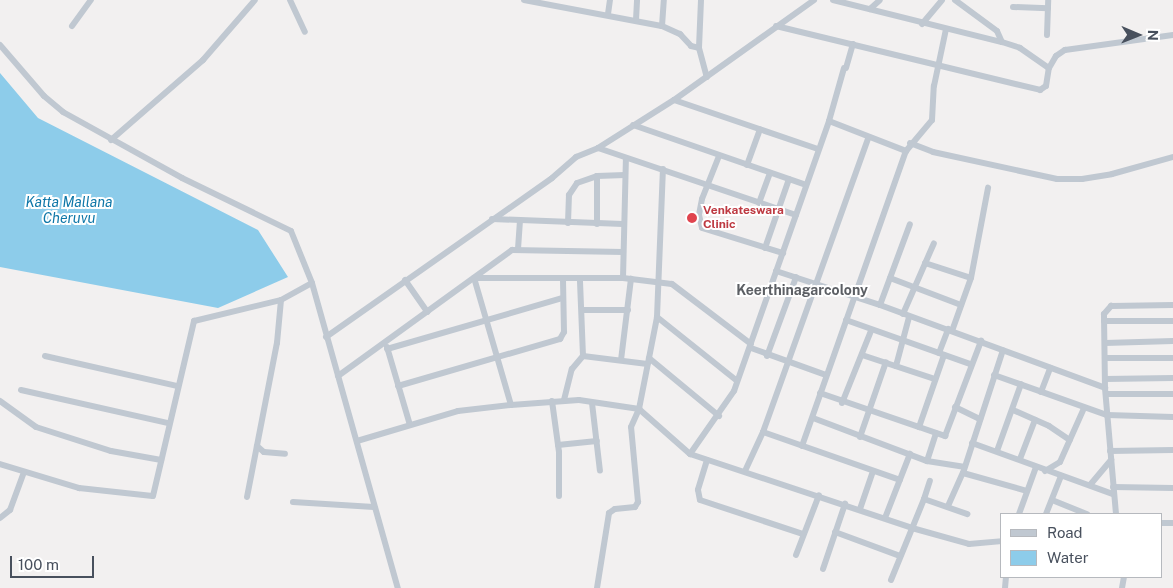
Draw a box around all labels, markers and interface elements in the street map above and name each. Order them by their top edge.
north arrow [1113,10,1163,60]
text: N [1145,30,1161,41]
water label: Katta Mallana Cheruvu [26,194,112,226]
place label: Venkateswara Clinic [703,204,784,232]
marker: Venkateswara Clinic [685,211,699,225]
district label: Keerthinagarcolony [736,282,868,298]
legend [1000,513,1163,578]
text: Road [1047,524,1083,541]
scale bar [12,546,96,578]
text: Water [1047,549,1089,566]
text: 100 m [18,556,59,573]

